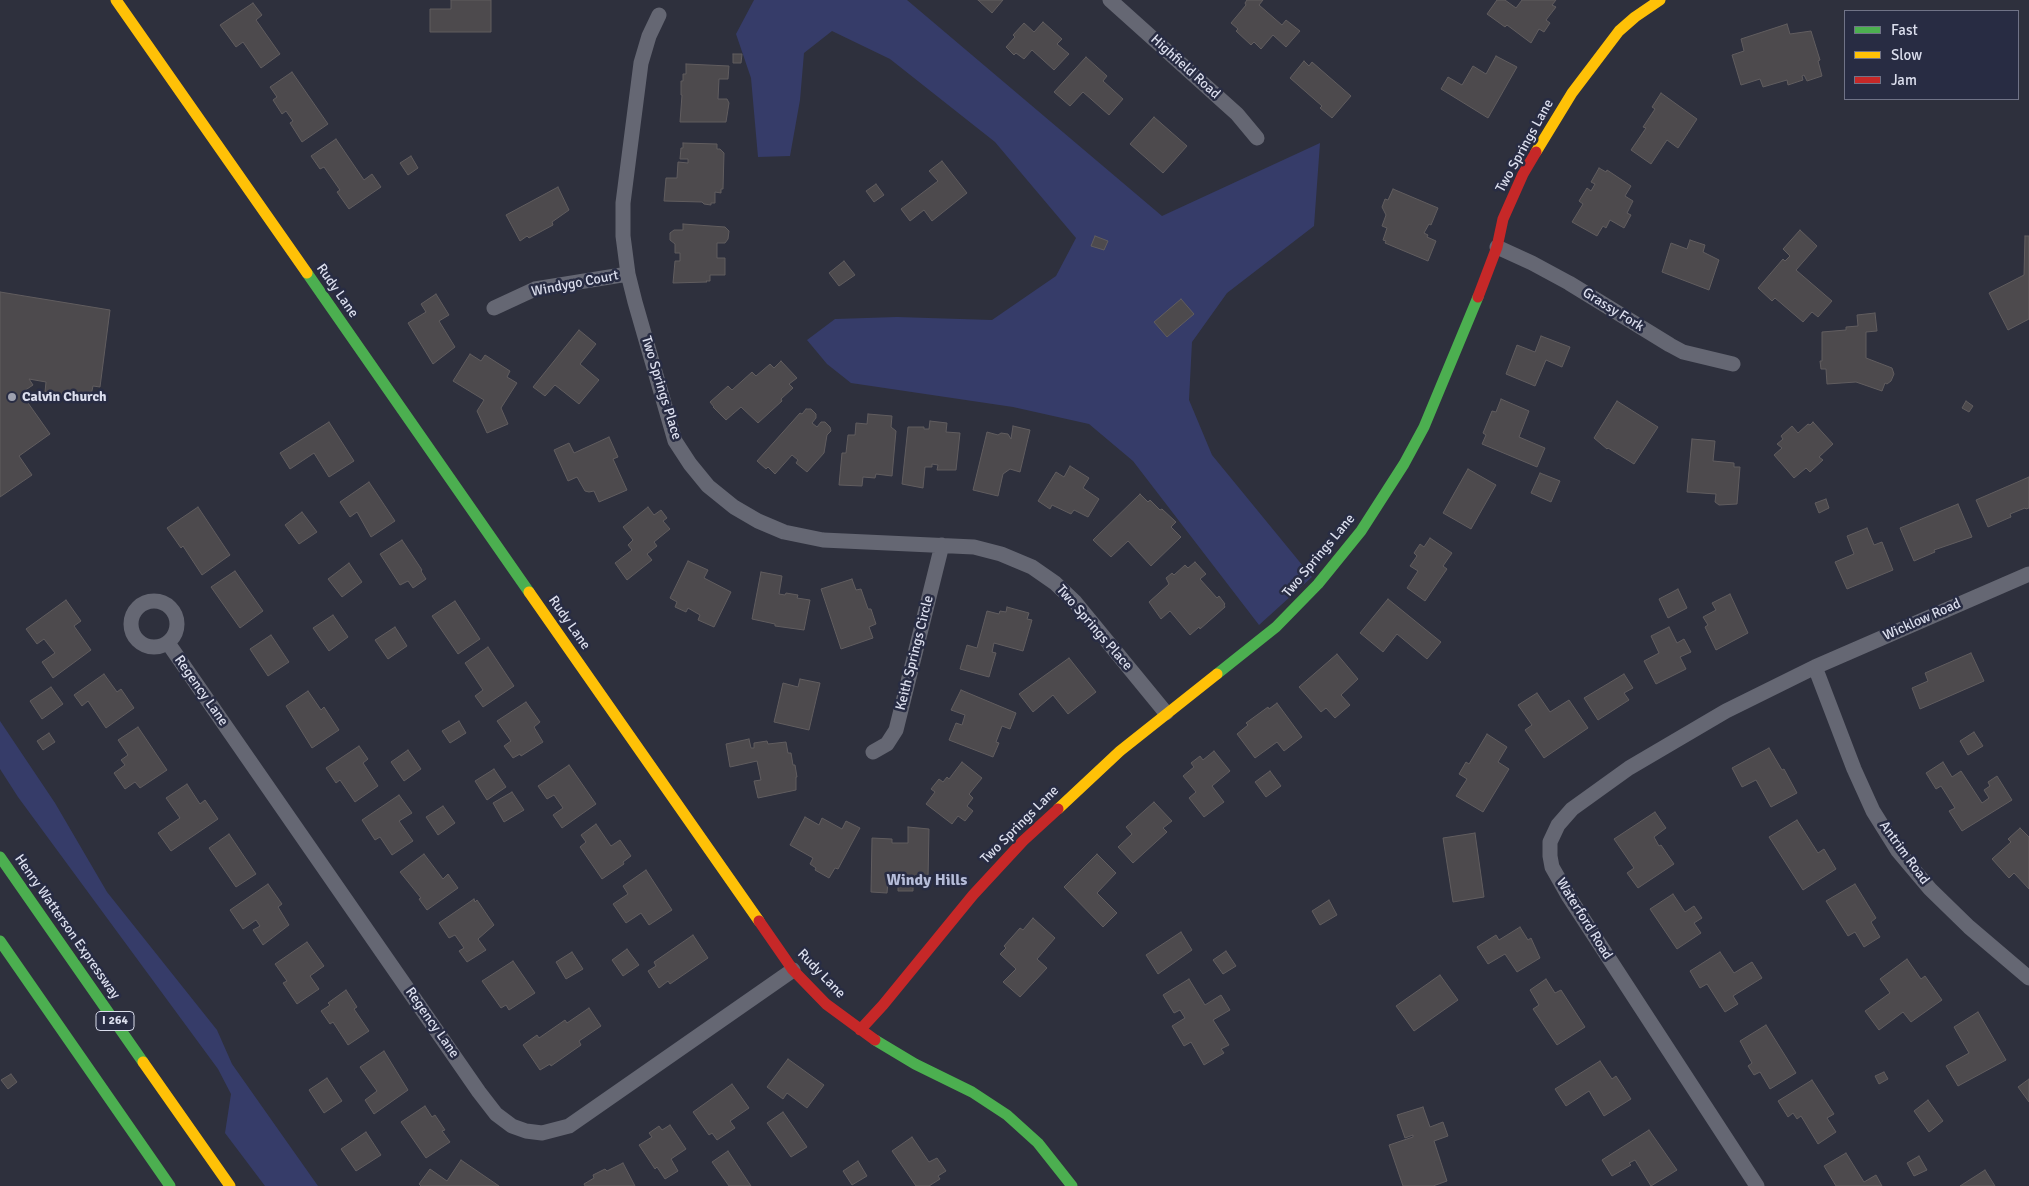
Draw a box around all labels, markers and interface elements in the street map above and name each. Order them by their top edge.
legend [1844,10,2019,100]
text: Fast [1891,21,1918,39]
street label: Highfield Road [1147,31,1223,103]
text: Slow [1891,46,1922,64]
text: Jam [1891,71,1917,89]
street label: Two Springs Lane [1493,97,1557,195]
street label: Rudy Lane [312,261,362,321]
street label: Windygo Court [530,267,620,301]
street label: Grassy Fork [1579,284,1647,336]
street label: Two Springs Place [637,334,685,442]
place label: Calvin Church [22,389,107,405]
marker: Calvin Church [6,391,18,403]
street label: Two Springs Lane [1279,511,1359,601]
street label: Two Springs Place [1052,582,1136,674]
street label: Rudy Lane [544,593,594,653]
street label: Keith Springs Circle [893,594,937,712]
street label: Wicklow Road [1880,595,1964,645]
street label: Regency Lane [170,652,232,730]
street label: Two Springs Lane [977,782,1063,868]
street label: Antrim Road [1875,818,1933,888]
street label: Henry Watterson Expressway [11,851,123,1003]
district label: Windy Hills [887,871,967,891]
street label: Waterford Road [1552,875,1616,963]
street label: Rudy Lane [794,946,848,1002]
street label: Regency Lane [401,984,463,1062]
road number: I 264 [96,1011,134,1030]

